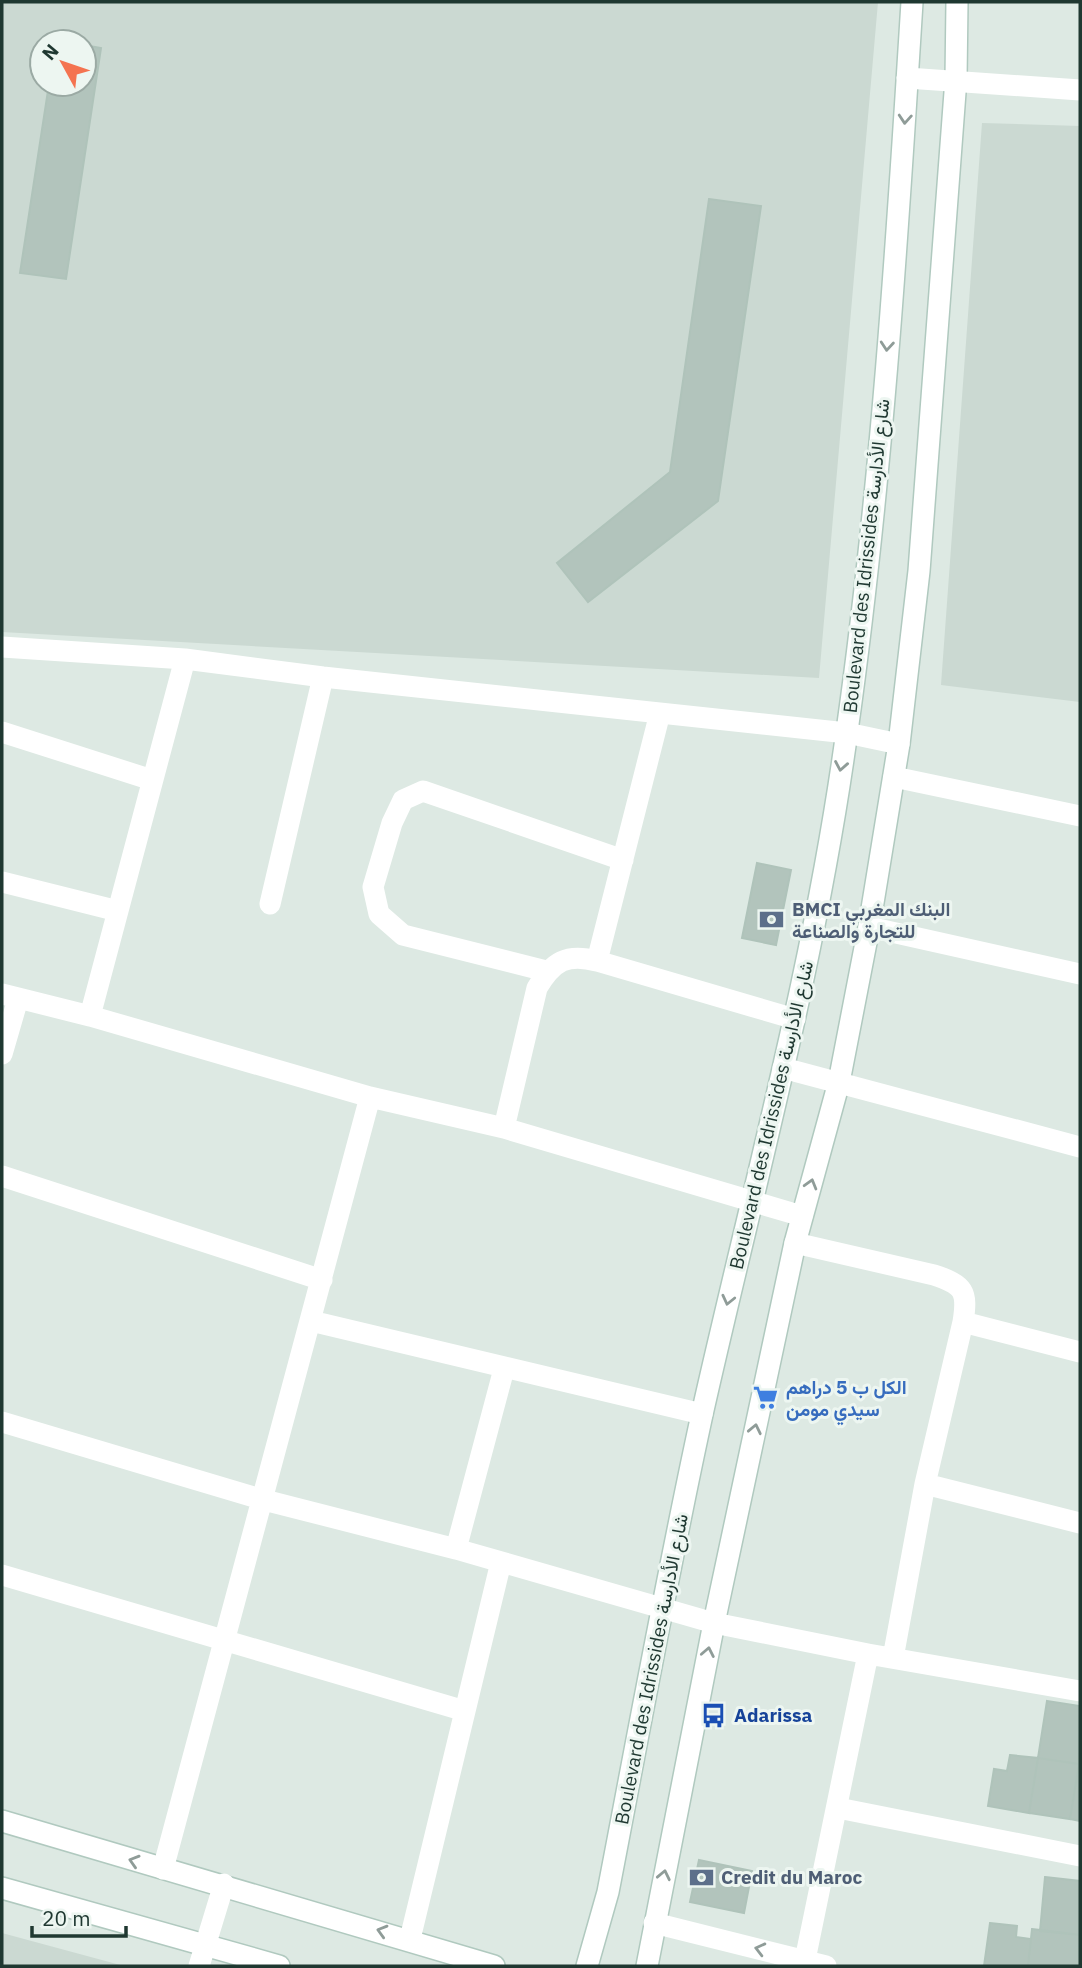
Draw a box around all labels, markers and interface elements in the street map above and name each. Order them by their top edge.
north arrow [28,28,98,98]
text: N [36,39,64,65]
one-way arrow [898,114,913,125]
one-way arrow [880,340,895,351]
street label: Boulevard des Idrissides شارع الأدارسة [838,398,895,715]
one-way arrow [834,760,849,772]
place label: BMCI البنك المغربي للتجارة والصناعة [792,897,950,944]
bank icon: BMCI البنك المغربي للتجارة والصناعة [758,906,786,934]
street label: Boulevard des Idrissides شارع الأدارسة [724,958,819,1272]
one-way arrow [803,1178,817,1190]
one-way arrow [722,1294,737,1306]
place label: الكل ب 5 دراهم سيدي مومن [786,1375,907,1426]
supermarket icon: الكل ب 5 دراهم سيدي مومن [752,1384,780,1412]
one-way arrow [747,1423,762,1435]
street label: Boulevard des Idrissides شارع الأدارسة [609,1512,694,1827]
one-way arrow [700,1646,715,1658]
bus stop icon: Adarissa [700,1701,728,1729]
place label: Adarissa [734,1703,813,1727]
one-way arrow [128,1854,140,1869]
bank icon: Credit du Maroc [687,1863,715,1891]
place label: Credit du Maroc [721,1865,862,1889]
one-way arrow [655,1869,670,1881]
scale bar [32,1895,126,1939]
text: 20 m [42,1904,91,1932]
one-way arrow [376,1925,388,1939]
one-way arrow [754,1943,766,1957]

